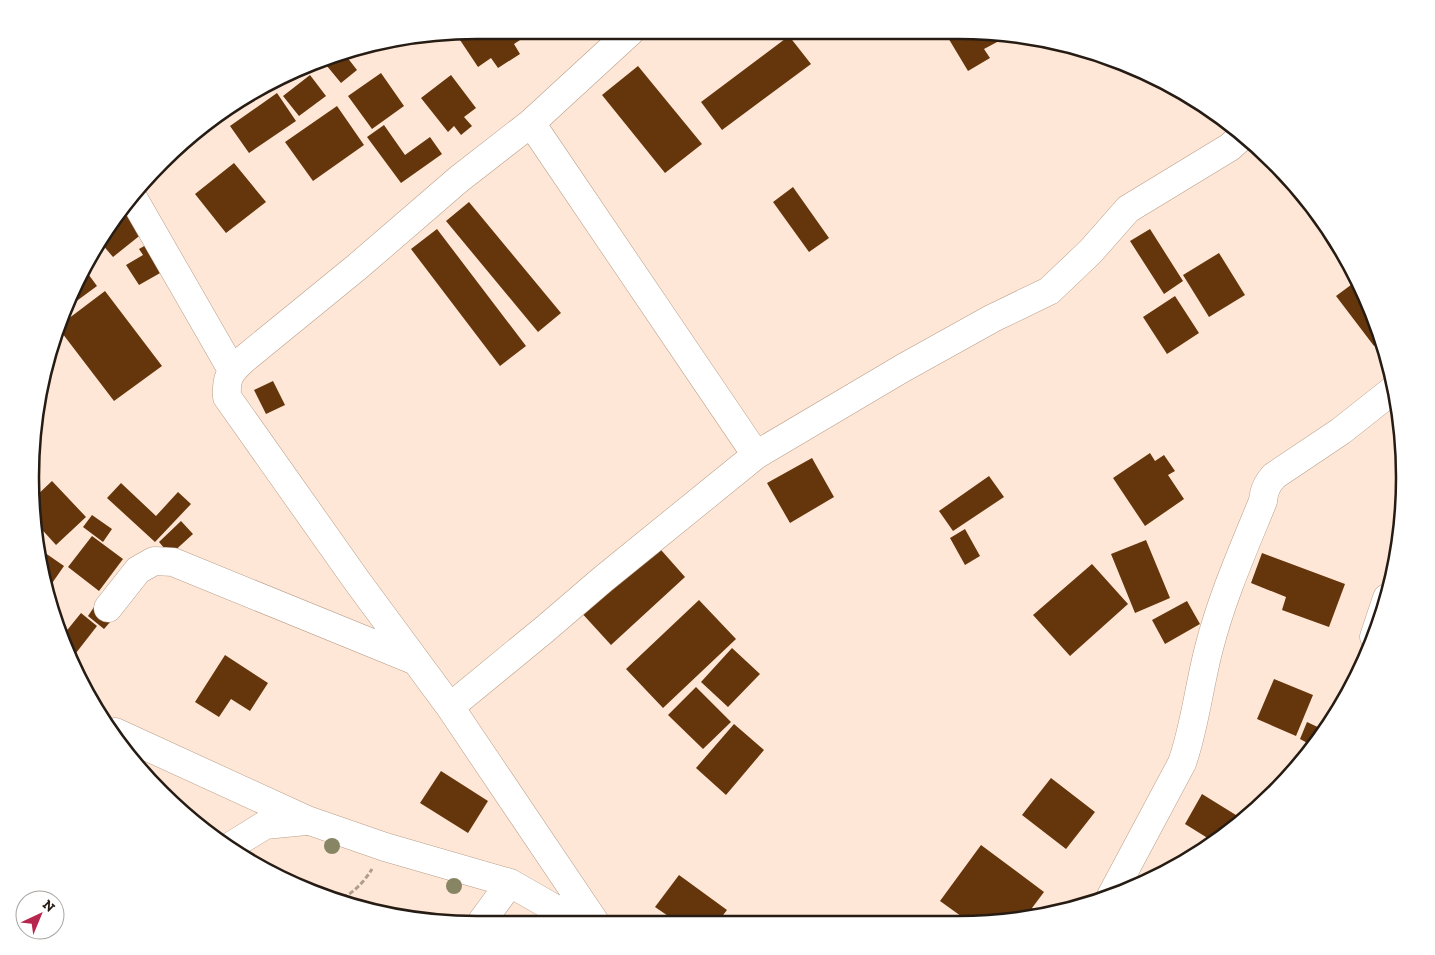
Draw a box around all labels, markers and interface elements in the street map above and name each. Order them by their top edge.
north arrow [15,890,65,940]
text: N [39,896,59,916]

